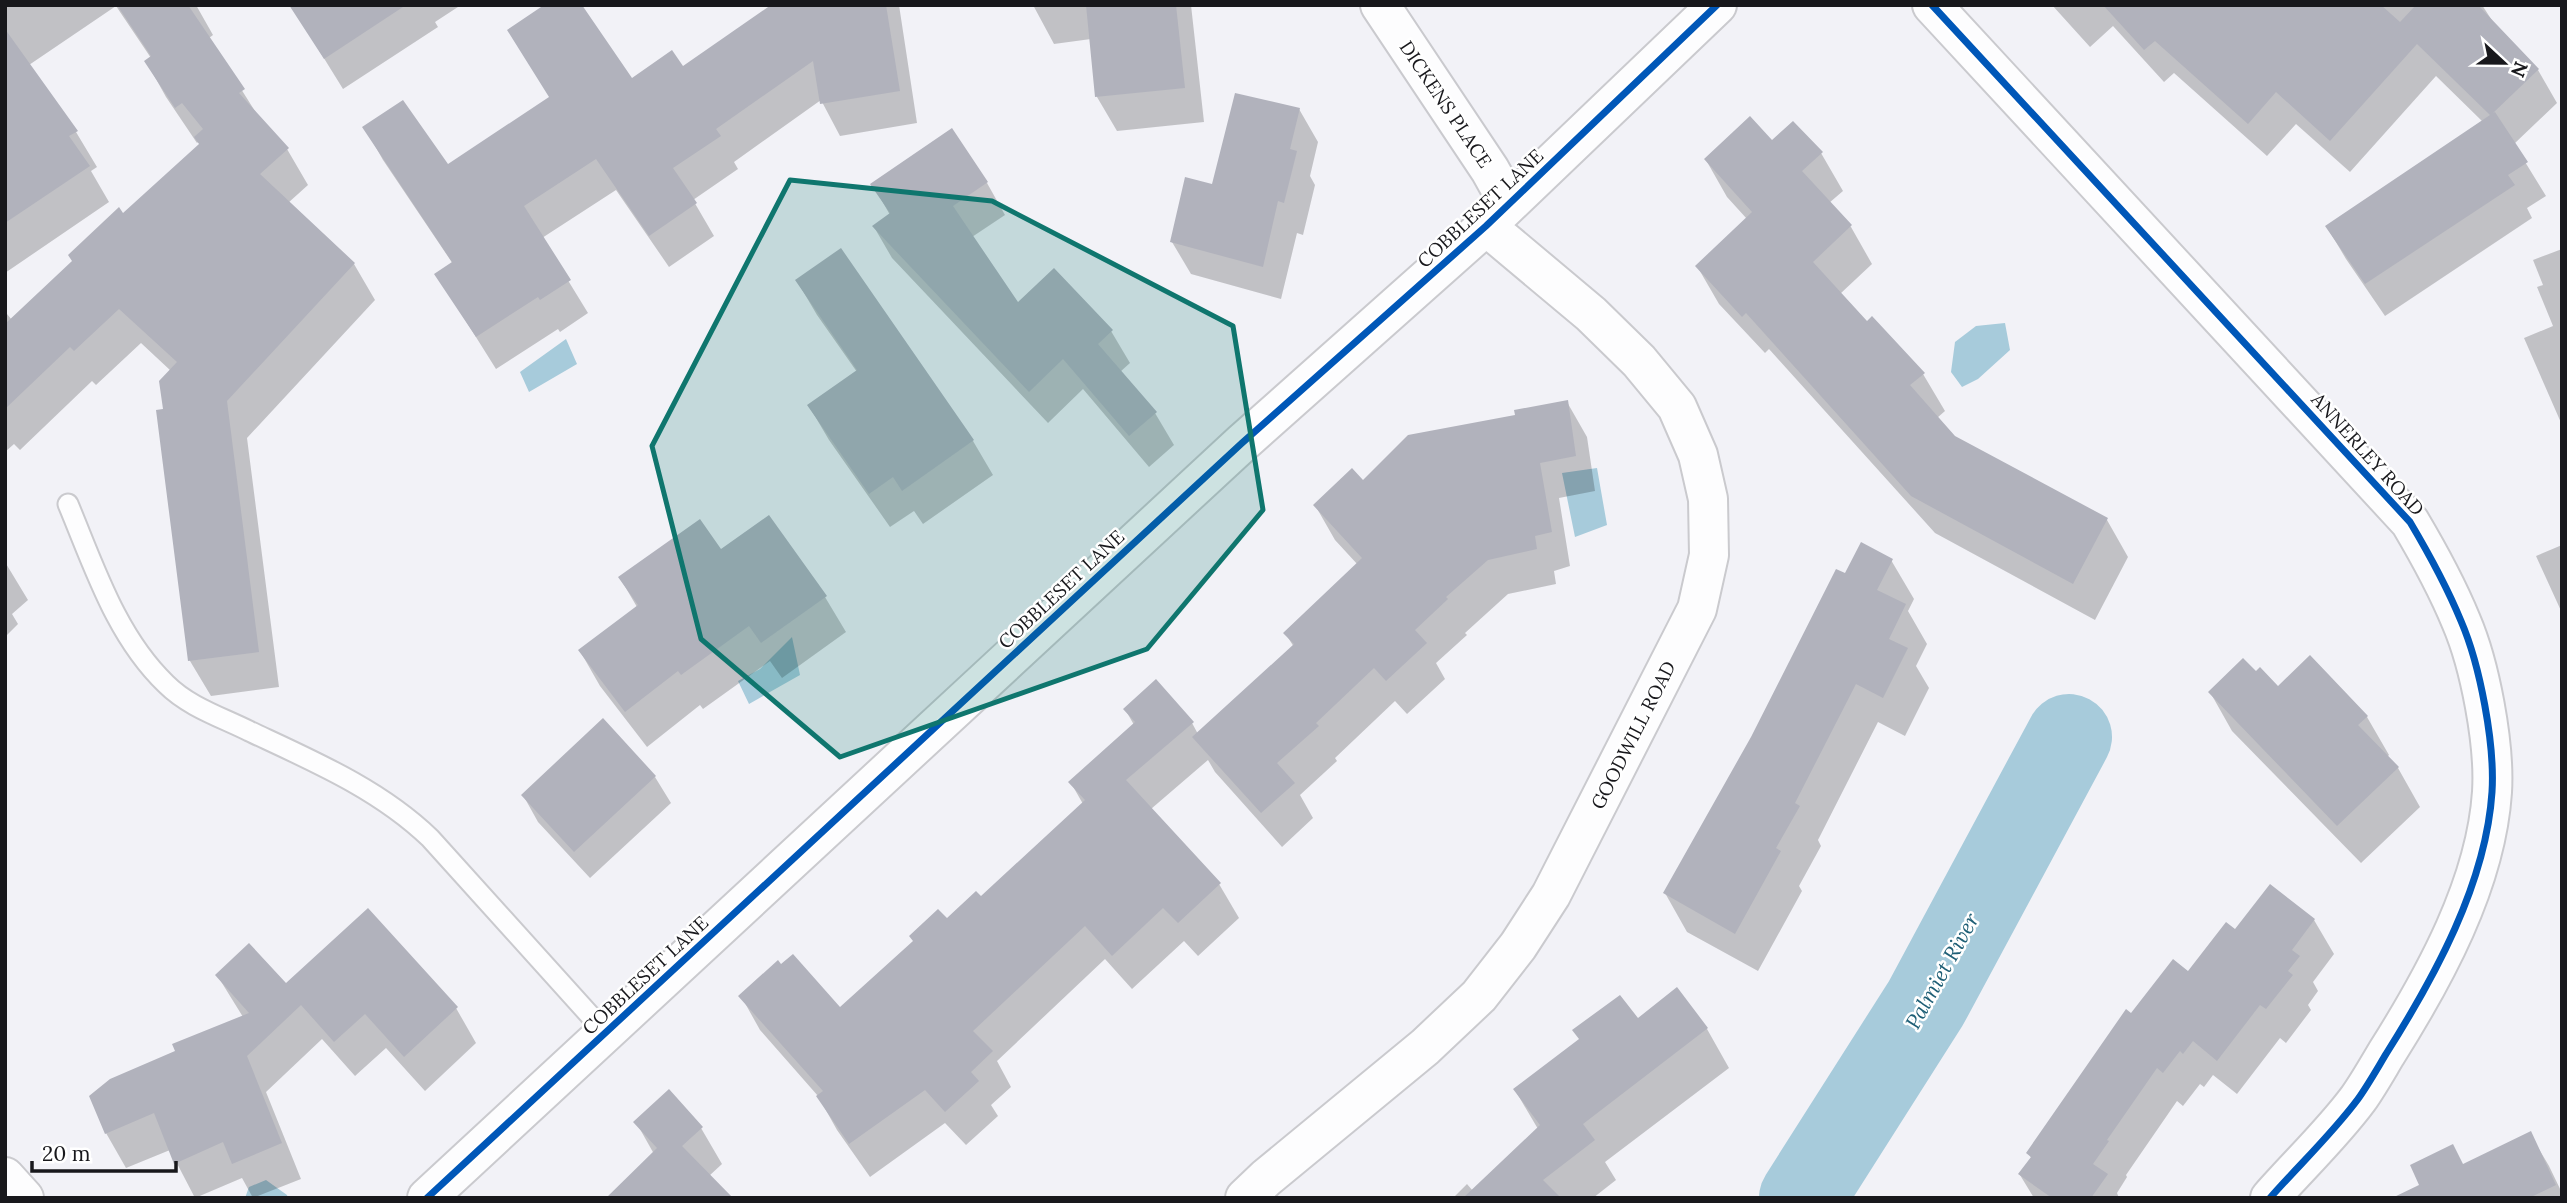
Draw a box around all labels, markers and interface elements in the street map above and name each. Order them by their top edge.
north arrow [2469,28,2539,98]
street label: DICKENS PLACE [1395,36,1497,172]
text: N [2506,58,2534,81]
street label: COBBLESET LANE [1412,143,1548,273]
street label: ANNERLEY ROAD [2306,387,2430,520]
street label: COBBLESET LANE [993,524,1129,654]
street label: GOODWILL ROAD [1585,657,1681,813]
water label: Palmiet River [1899,908,1985,1034]
street label: COBBLESET LANE [577,910,713,1040]
scale bar [32,1130,175,1174]
text: 20 m [42,1140,91,1167]

